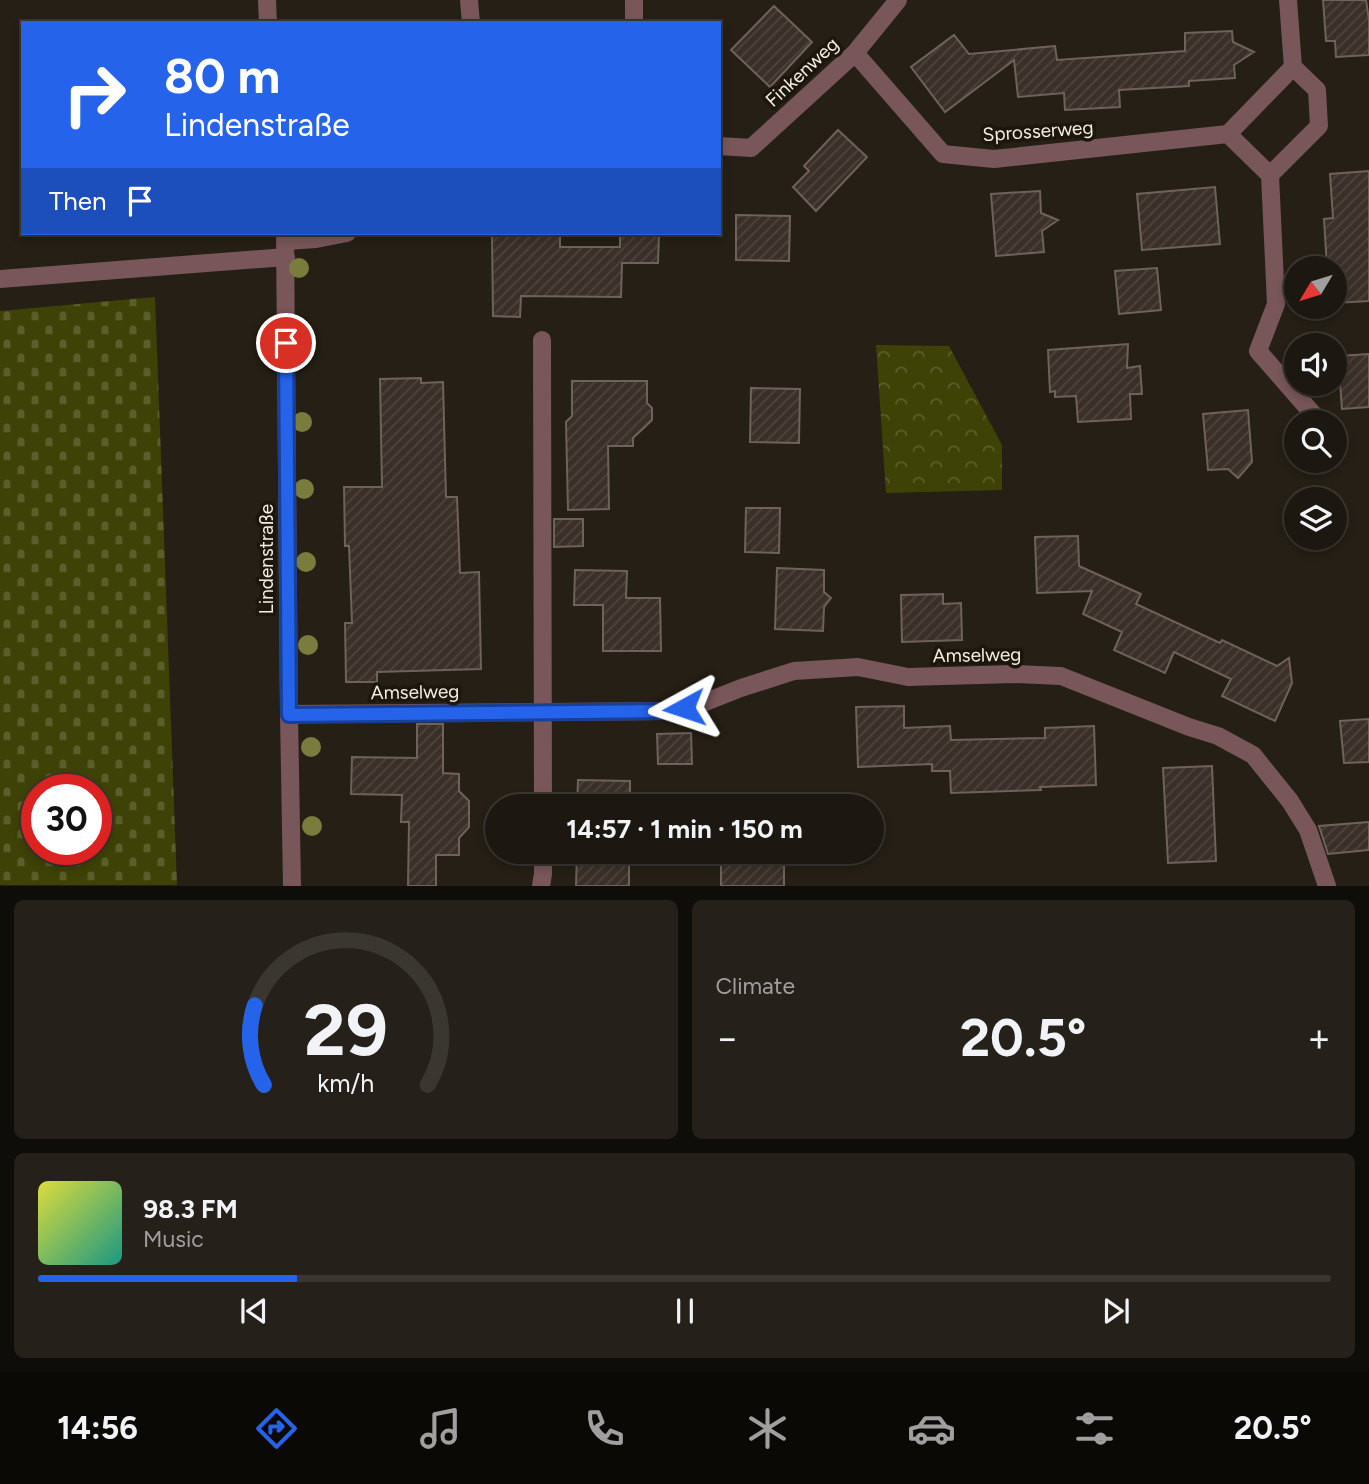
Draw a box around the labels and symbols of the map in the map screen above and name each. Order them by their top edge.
street label: Finkenweg [761,32,843,112]
street label: Sprosserweg [982,116,1094,146]
north arrow [1284,256,1348,318]
pin [256,313,316,373]
street label: Lindenstraße [255,504,278,614]
street label: Amselweg [932,643,1022,667]
position arrow [647,671,721,745]
street label: Amselweg [370,680,460,704]
speed limit sign: 30 [21,774,112,865]

